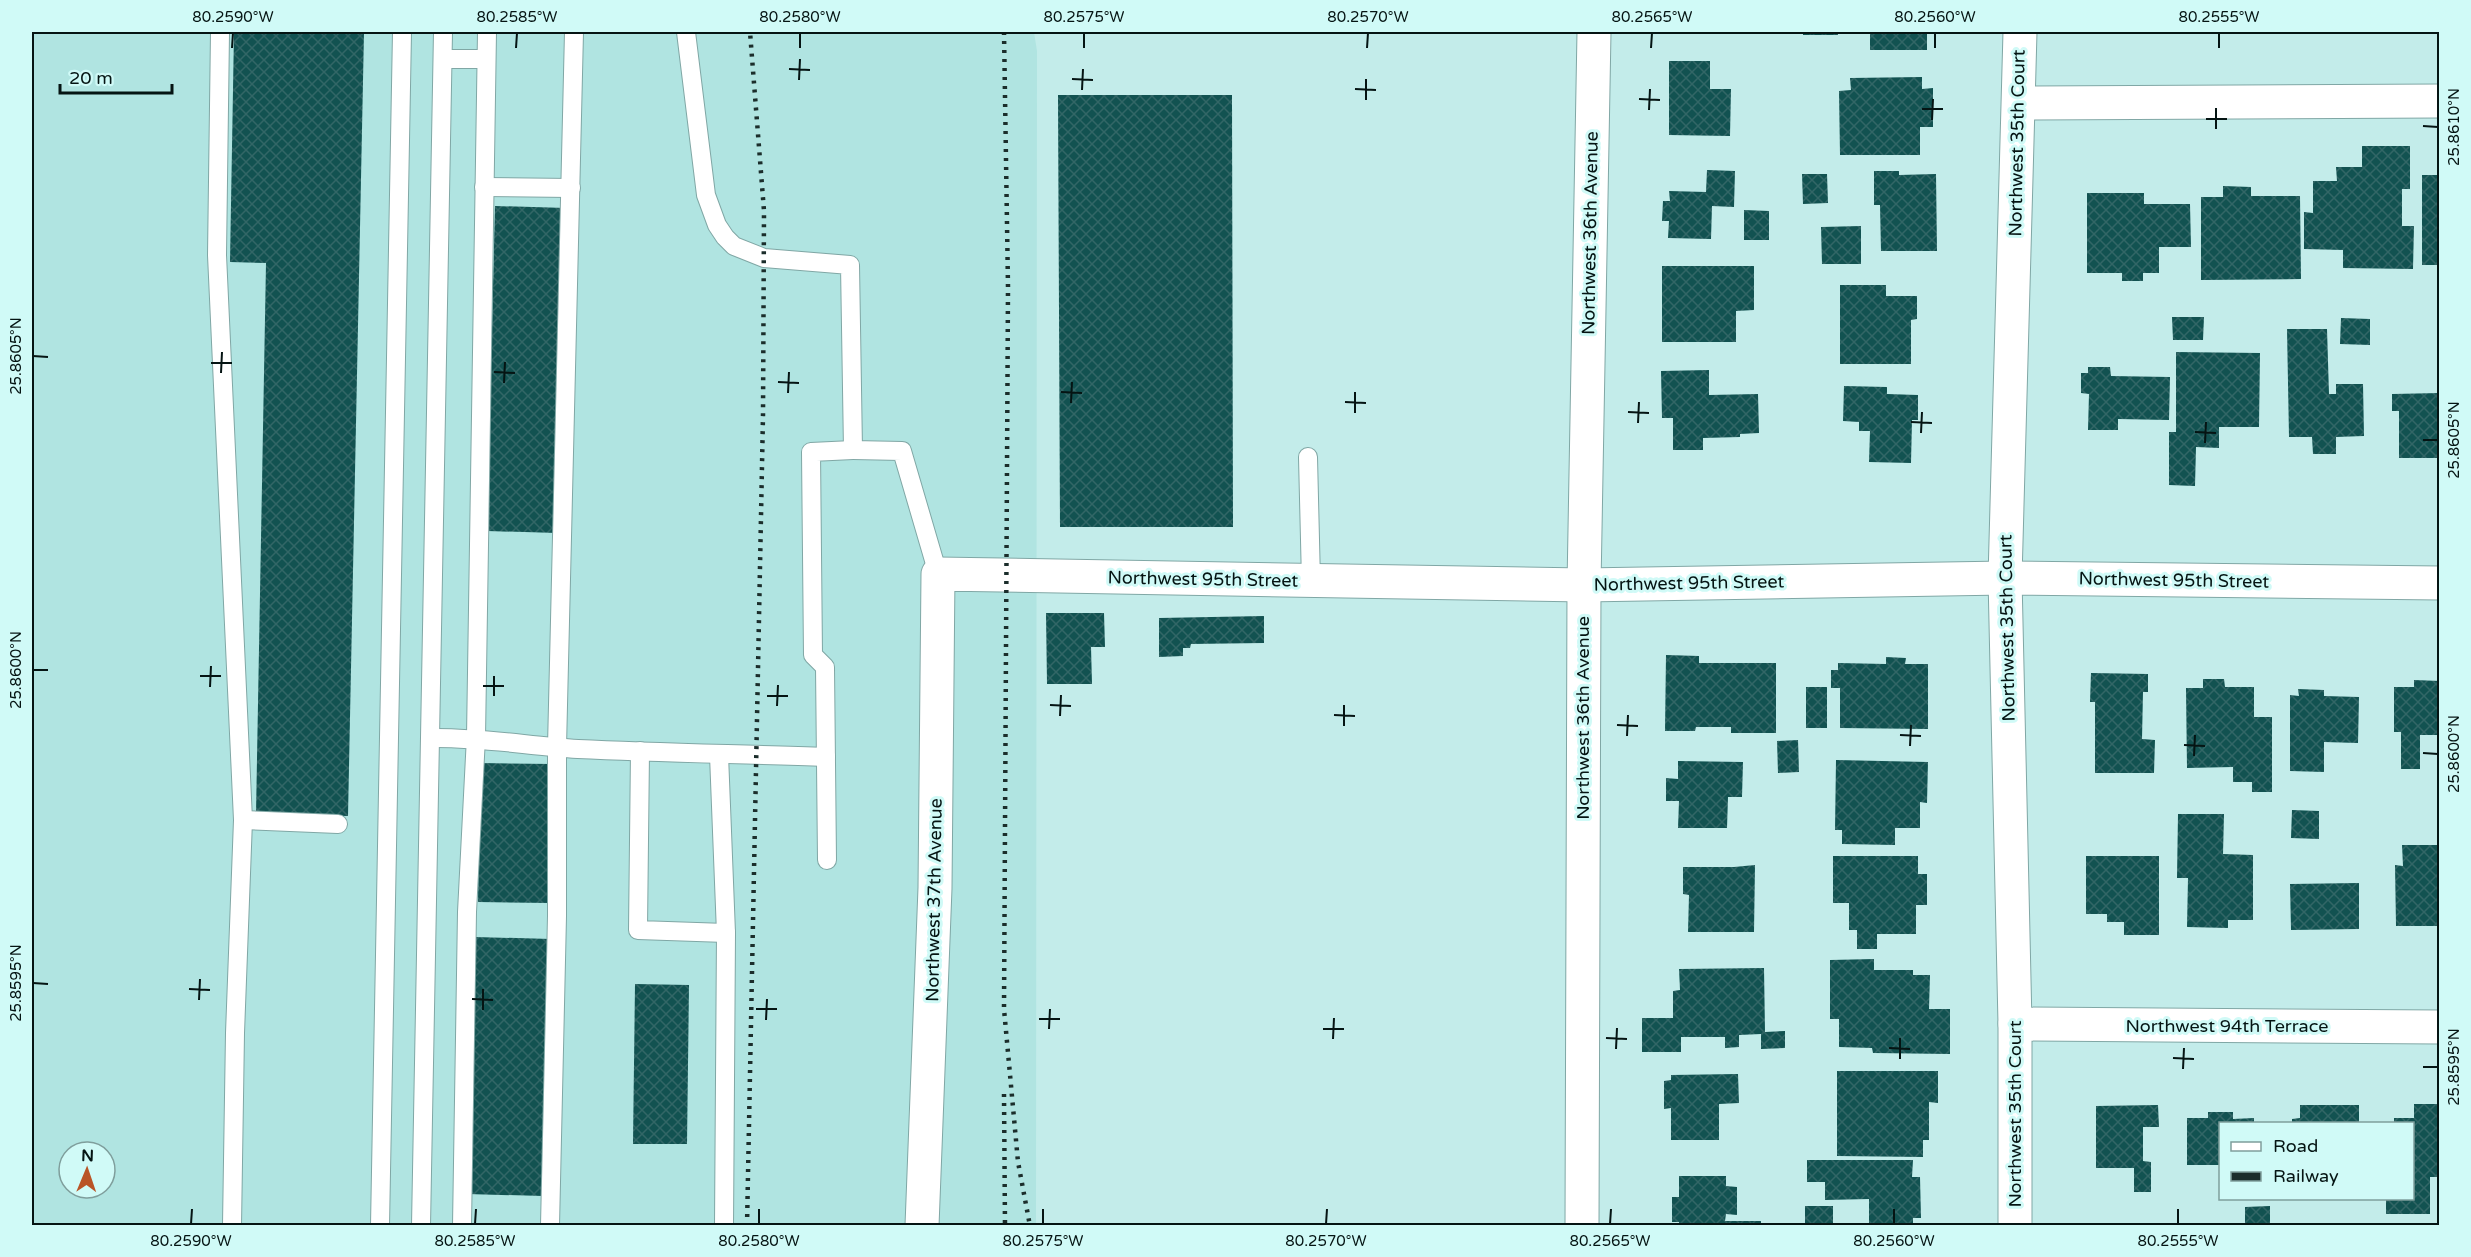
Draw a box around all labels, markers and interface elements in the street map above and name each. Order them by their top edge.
text: 80.2590°W [192,8,274,26]
text: 80.2585°W [477,8,557,26]
text: 80.2580°W [759,8,841,26]
text: 80.2575°W [1044,8,1124,26]
text: 80.2570°W [1327,8,1409,26]
text: 80.2565°W [1612,8,1692,26]
text: 80.2560°W [1894,8,1976,26]
text: 80.2555°W [2179,8,2259,26]
street label: Northwest 35th Court [2004,49,2030,237]
scale bar [60,57,172,95]
text: 20 m [69,67,113,89]
text: 25.8610°N [2445,88,2463,166]
street label: Northwest 36th Avenue [1577,131,1603,335]
text: 25.8605°N [7,317,25,395]
text: 25.8605°N [2445,401,2463,479]
street label: Northwest 35th Court [1994,534,2020,722]
street label: Northwest 95th Street [1107,566,1299,592]
street label: Northwest 95th Street [2078,567,2270,593]
street label: Northwest 95th Street [1593,570,1785,596]
street label: Northwest 36th Avenue [1572,616,1594,820]
text: 25.8600°N [7,631,25,709]
text: 25.8600°N [2445,715,2463,793]
street label: Northwest 37th Avenue [921,798,947,1002]
text: 25.8595°N [7,944,25,1022]
street label: Northwest 94th Terrace [2126,1015,2328,1037]
street label: Northwest 35th Court [2004,1020,2026,1208]
text: 25.8595°N [2445,1028,2463,1106]
legend [2219,1122,2414,1200]
text: Road [2273,1135,2318,1157]
north arrow [57,1140,117,1200]
text: N [81,1146,94,1166]
text: Railway [2273,1165,2339,1187]
text: 80.2590°W [150,1232,232,1250]
text: 80.2585°W [435,1232,515,1250]
text: 80.2580°W [718,1232,800,1250]
text: 80.2575°W [1003,1232,1083,1250]
text: 80.2570°W [1285,1232,1367,1250]
text: 80.2565°W [1570,1232,1650,1250]
text: 80.2560°W [1853,1232,1935,1250]
text: 80.2555°W [2138,1232,2218,1250]

